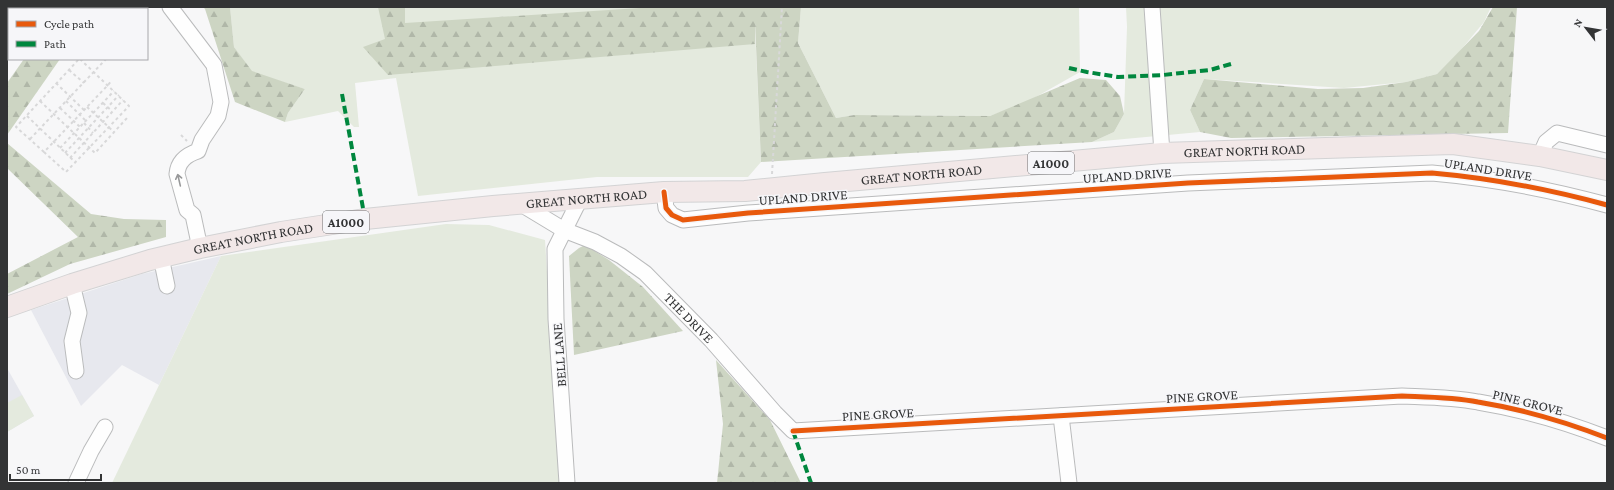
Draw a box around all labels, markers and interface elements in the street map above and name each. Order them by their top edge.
legend [8,8,148,60]
north arrow [1566,8,1606,48]
text: N [1570,16,1585,29]
text: Cycle path [44,17,95,31]
text: Path [44,37,66,51]
street label: GREAT NORTH ROAD [1183,141,1306,160]
road number: A1000 [1028,152,1074,174]
street label: UPLAND DRIVE [1443,154,1534,184]
street label: GREAT NORTH ROAD [860,161,983,188]
street label: UPLAND DRIVE [1082,164,1172,186]
one-way arrow [174,173,182,186]
street label: GREAT NORTH ROAD [525,185,648,211]
street label: UPLAND DRIVE [758,186,848,208]
road number: A1000 [323,211,369,233]
street label: GREAT NORTH ROAD [191,219,314,257]
street label: THE DRIVE [661,289,717,346]
street label: BELL LANE [549,322,569,387]
street label: PINE GROVE [1166,386,1239,406]
street label: PINE GROVE [1491,386,1565,419]
street label: PINE GROVE [842,404,915,424]
scale bar [10,456,101,482]
text: 50 m [16,463,41,477]

